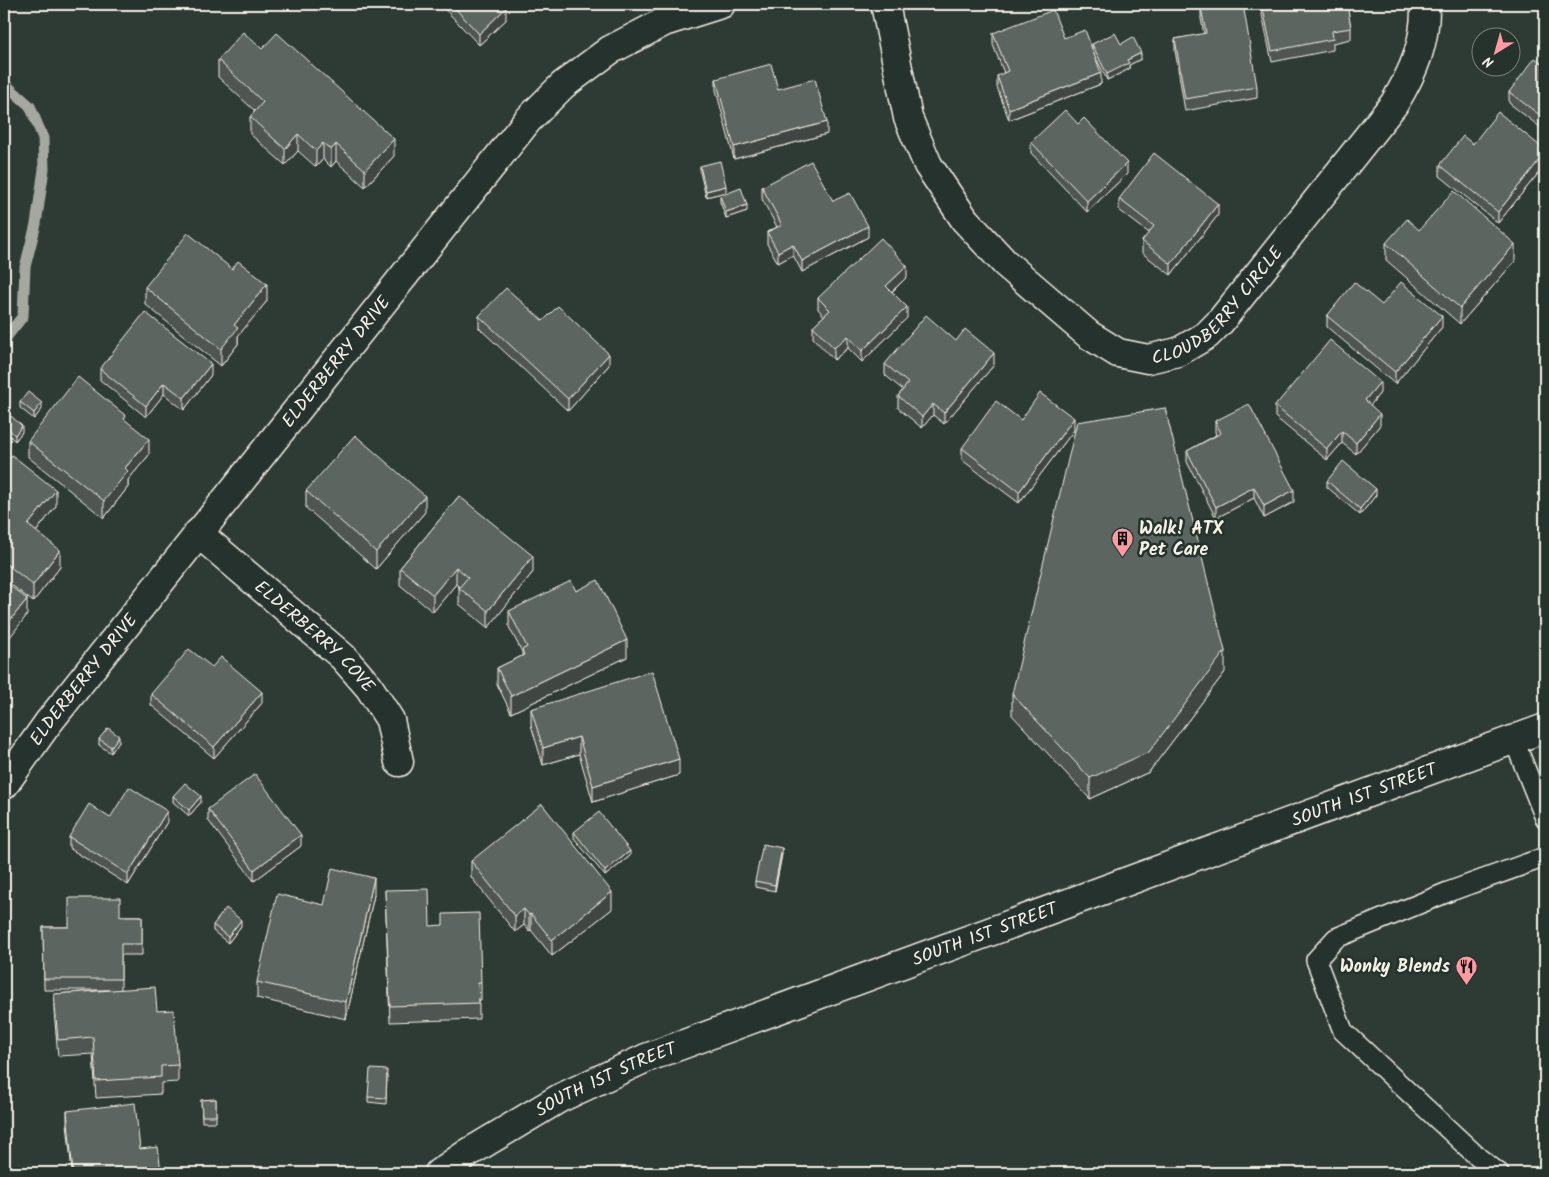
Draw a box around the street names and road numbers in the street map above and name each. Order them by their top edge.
street label: CLOUDBERRY CIRCLE [1149,240,1291,374]
street label: ELDERBERRY DRIVE [275,290,399,435]
street label: ELDERBERRY COVE [247,574,381,700]
street label: ELDERBERRY DRIVE [23,608,146,752]
street label: SOUTH 1ST STREET [1288,755,1442,836]
street label: SOUTH 1ST STREET [908,895,1063,975]
street label: SOUTH 1ST STREET [530,1035,682,1125]

